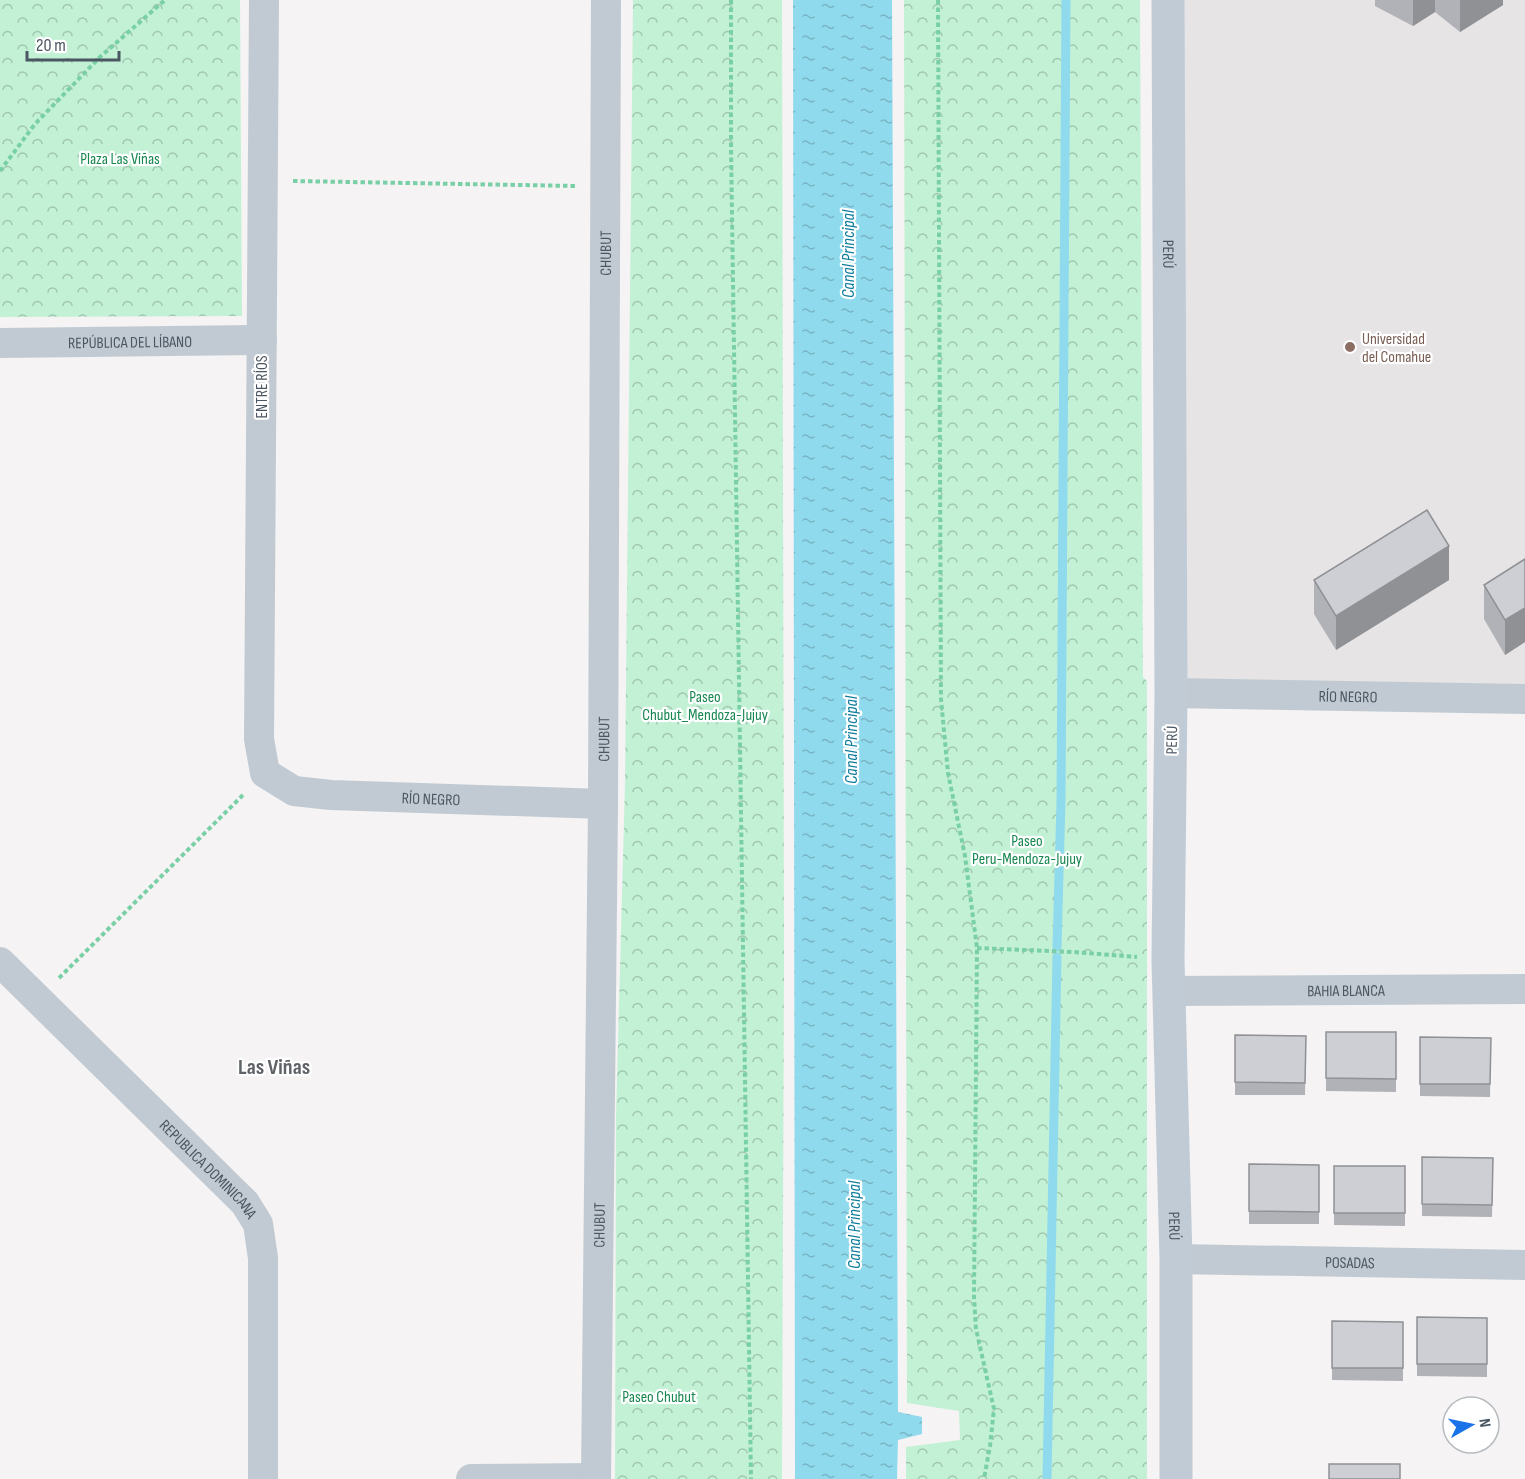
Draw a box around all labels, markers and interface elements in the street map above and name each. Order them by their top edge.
scale bar [27,24,118,62]
text: 20 m [36,35,66,56]
park label: Plaza Las Viñas [80,150,160,169]
water label: Canal Principal [838,209,859,298]
street label: CHUBUT [597,230,616,276]
street label: PERÚ [1158,240,1177,268]
place label: Universidad del Comahue [1362,330,1431,367]
street label: REPÚBLICA DEL LÍBANO [68,333,192,353]
marker: Universidad del Comahue [1343,340,1357,354]
street label: ENTRE RÍOS [253,355,272,419]
park label: Paseo Chubut_Mendoza-Jujuy [642,688,768,725]
street label: RÍO NEGRO [1318,688,1378,707]
water label: Canal Principal [841,695,862,784]
street label: CHUBUT [595,716,614,762]
street label: PERÚ [1163,726,1182,754]
street label: RÍO NEGRO [401,789,461,810]
park label: Paseo Peru-Mendoza-Jujuy [972,832,1082,869]
street label: BAHIA BLANCA [1307,982,1385,1001]
district label: Las Viñas [238,1054,310,1081]
street label: REPUBLICA DOMINICANA [155,1116,260,1223]
water label: Canal Principal [844,1180,865,1269]
street label: CHUBUT [590,1202,610,1248]
street label: PERÚ [1164,1211,1183,1240]
street label: POSADAS [1325,1254,1375,1273]
park label: Paseo Chubut [622,1388,696,1407]
north arrow [1441,1395,1501,1455]
text: N [1474,1417,1494,1429]

